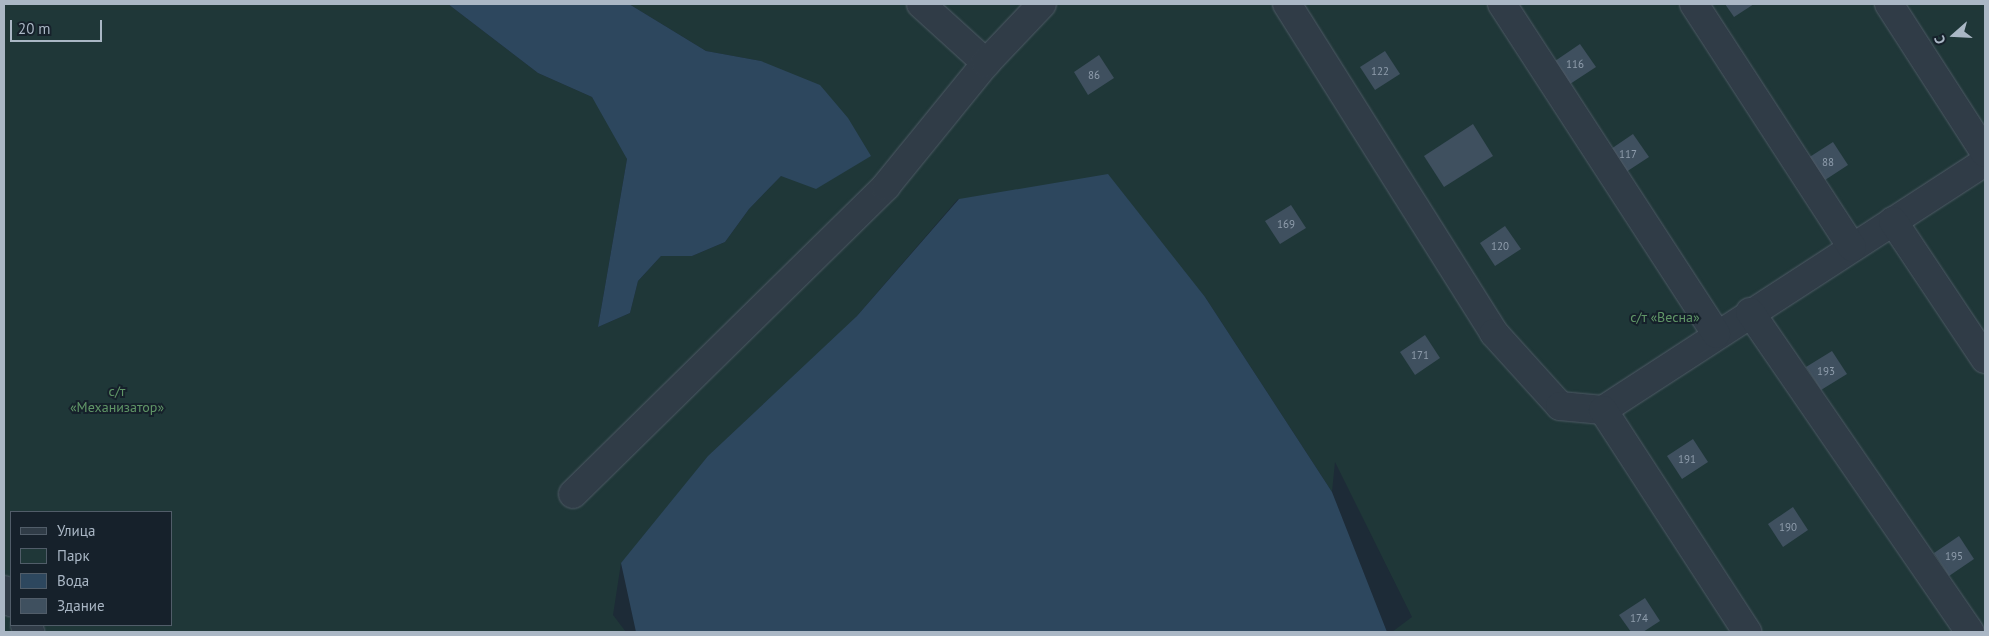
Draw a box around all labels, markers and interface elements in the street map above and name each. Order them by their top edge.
scale bar [12,10,105,42]
north arrow [1929,10,1979,60]
text: 20 m [18,19,51,38]
text: С [1930,33,1950,47]
house number: 116 [1566,57,1584,71]
house number: 122 [1371,64,1389,78]
house number: 86 [1088,68,1100,82]
house number: 117 [1619,147,1637,161]
house number: 88 [1822,155,1834,169]
house number: 169 [1277,217,1295,231]
house number: 120 [1491,239,1509,253]
park label: с/т «Весна» [1630,309,1700,325]
house number: 171 [1411,348,1429,362]
house number: 193 [1817,364,1835,378]
park label: с/т «Механизатор» [70,383,164,416]
house number: 191 [1678,452,1696,466]
legend [10,511,172,626]
house number: 190 [1779,520,1797,534]
text: Улица [57,521,95,540]
text: Парк [57,546,90,565]
house number: 195 [1945,549,1963,563]
text: Вода [57,571,89,590]
text: Здание [57,596,105,615]
house number: 174 [1630,611,1648,625]

